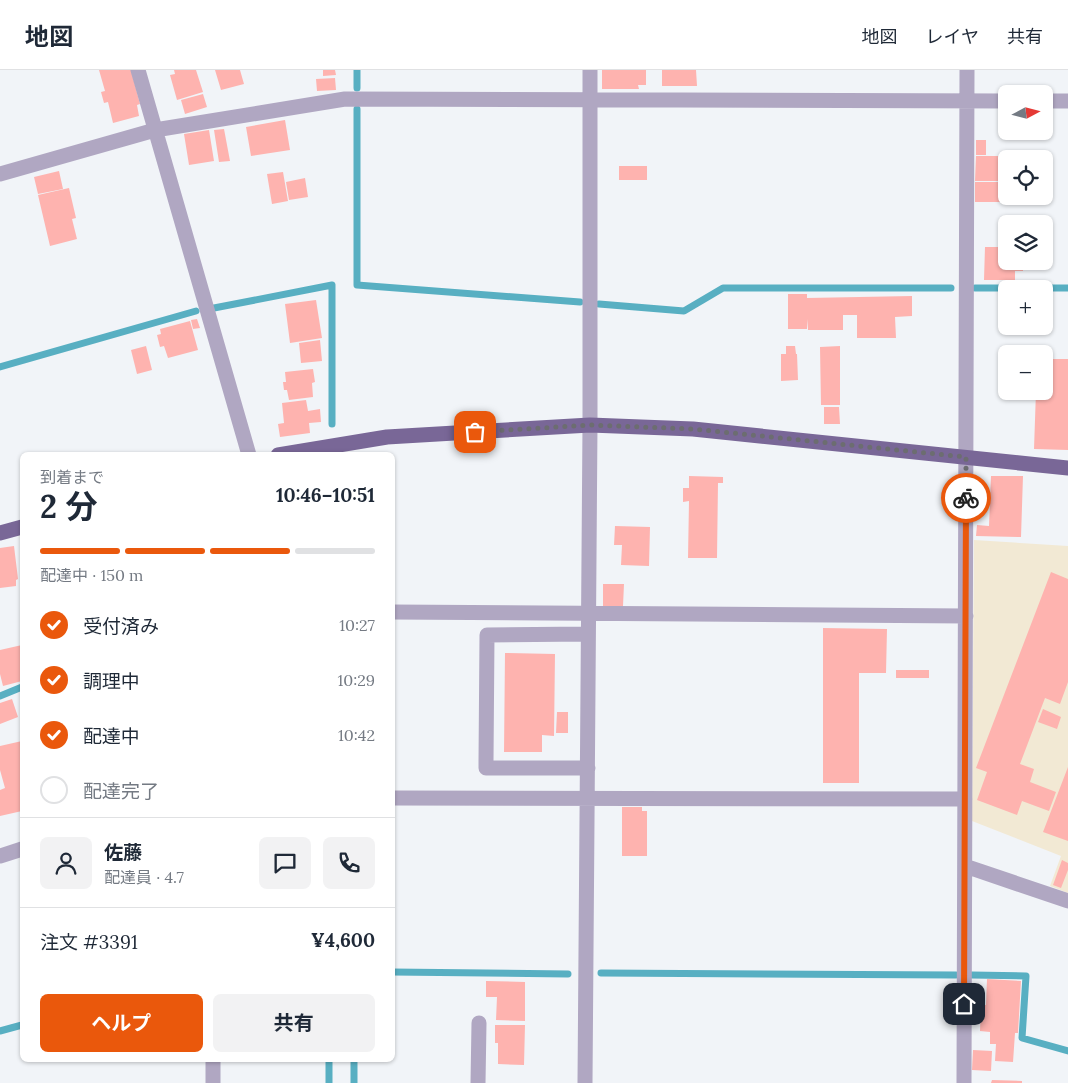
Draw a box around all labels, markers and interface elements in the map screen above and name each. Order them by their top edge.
text: 地図 [25,21,73,52]
text: 地図 [862,25,898,48]
text: レイヤ [926,25,979,48]
text: 共有 [1007,25,1043,48]
north arrow [998,85,1052,140]
map controls [998,85,1053,400]
button: locate [998,150,1053,205]
button: layers [998,215,1053,270]
button: + [998,280,1053,335]
button: − [998,345,1053,400]
pin [454,411,496,453]
icon: bag [461,418,489,446]
text: 到着まで [40,467,104,487]
courier [941,473,991,523]
text: 10:46–10:51 [276,483,375,507]
icon: bike [952,484,980,512]
text: 2 分 [40,486,97,527]
text: 配達中 · 150 m [40,565,143,585]
icon: check [40,611,68,639]
text: 受付済み [83,614,159,638]
text: 10:27 [339,615,375,635]
icon: check [40,666,68,694]
text: 調理中 [83,669,140,693]
text: 10:29 [337,670,375,690]
icon: check [40,721,68,749]
text: 配達中 [83,724,140,748]
text: 10:42 [338,725,375,745]
text: 配達完了 [83,779,159,803]
button: person [40,837,92,889]
button: chat [259,837,311,889]
button: phone [323,837,375,889]
text: 佐藤 [104,840,142,864]
text: 配達員 · 4.7 [104,867,184,887]
text: ¥4,600 [311,928,375,952]
text: 注文 #3391 [40,930,138,954]
pin [943,983,985,1025]
icon: home [950,990,978,1018]
button: ヘルプ [40,994,203,1052]
button: 共有 [213,994,375,1052]

